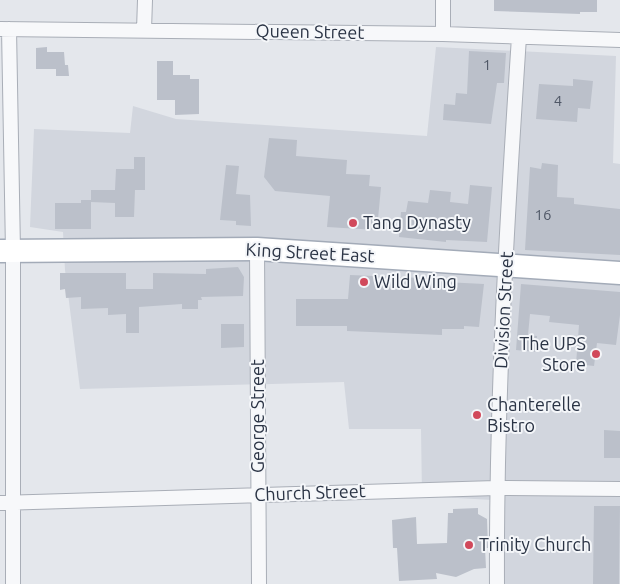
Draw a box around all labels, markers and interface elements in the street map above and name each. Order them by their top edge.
street label: Queen Street [255,20,365,43]
house number: 1 [483,56,491,73]
house number: 4 [554,92,562,109]
house number: 16 [535,206,551,223]
place label: Tang Dynasty [363,212,471,232]
marker: Tang Dynasty [347,217,359,229]
street label: King Street East [245,239,375,265]
street label: Division Street [490,251,516,369]
place label: Wild Wing [374,271,457,291]
marker: Wild Wing [358,276,370,288]
place label: The UPS Store [519,333,586,374]
marker: The UPS Store [590,348,602,360]
street label: George Street [247,359,267,473]
place label: Chanterelle Bistro [487,394,581,435]
marker: Chanterelle Bistro [471,409,483,421]
street label: Church Street [254,480,366,504]
place label: Trinity Church [479,534,591,554]
marker: Trinity Church [463,539,475,551]

